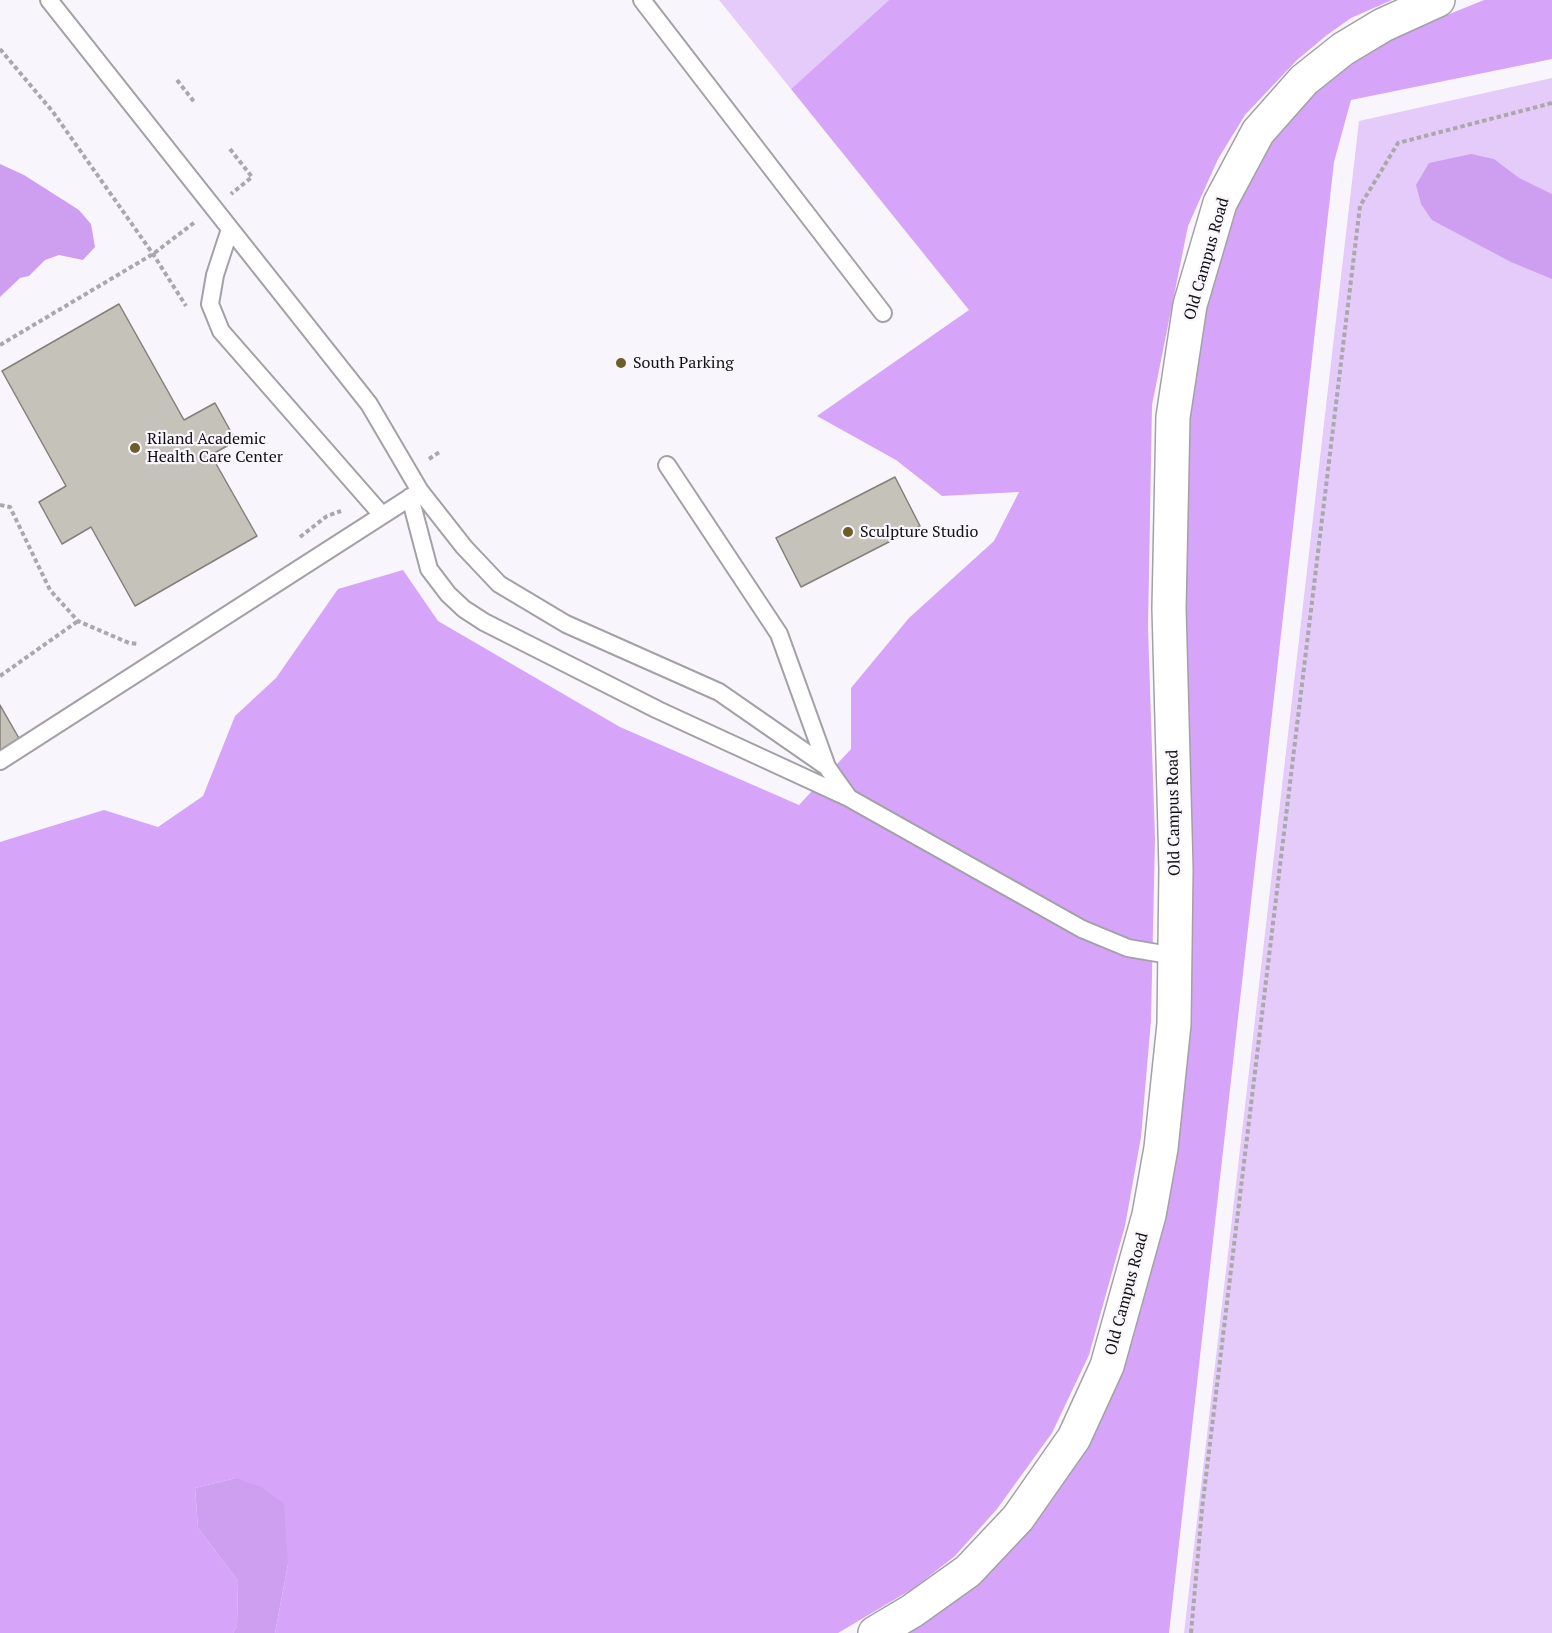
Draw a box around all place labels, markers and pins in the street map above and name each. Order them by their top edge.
place label: South Parking [633,353,734,373]
marker: South Parking [614,356,628,370]
place label: Riland Academic Health Care Center [147,429,283,467]
marker: Riland Academic Health Care Center [128,441,142,455]
place label: Sculpture Studio [860,522,978,542]
marker: Sculpture Studio [841,525,855,539]

